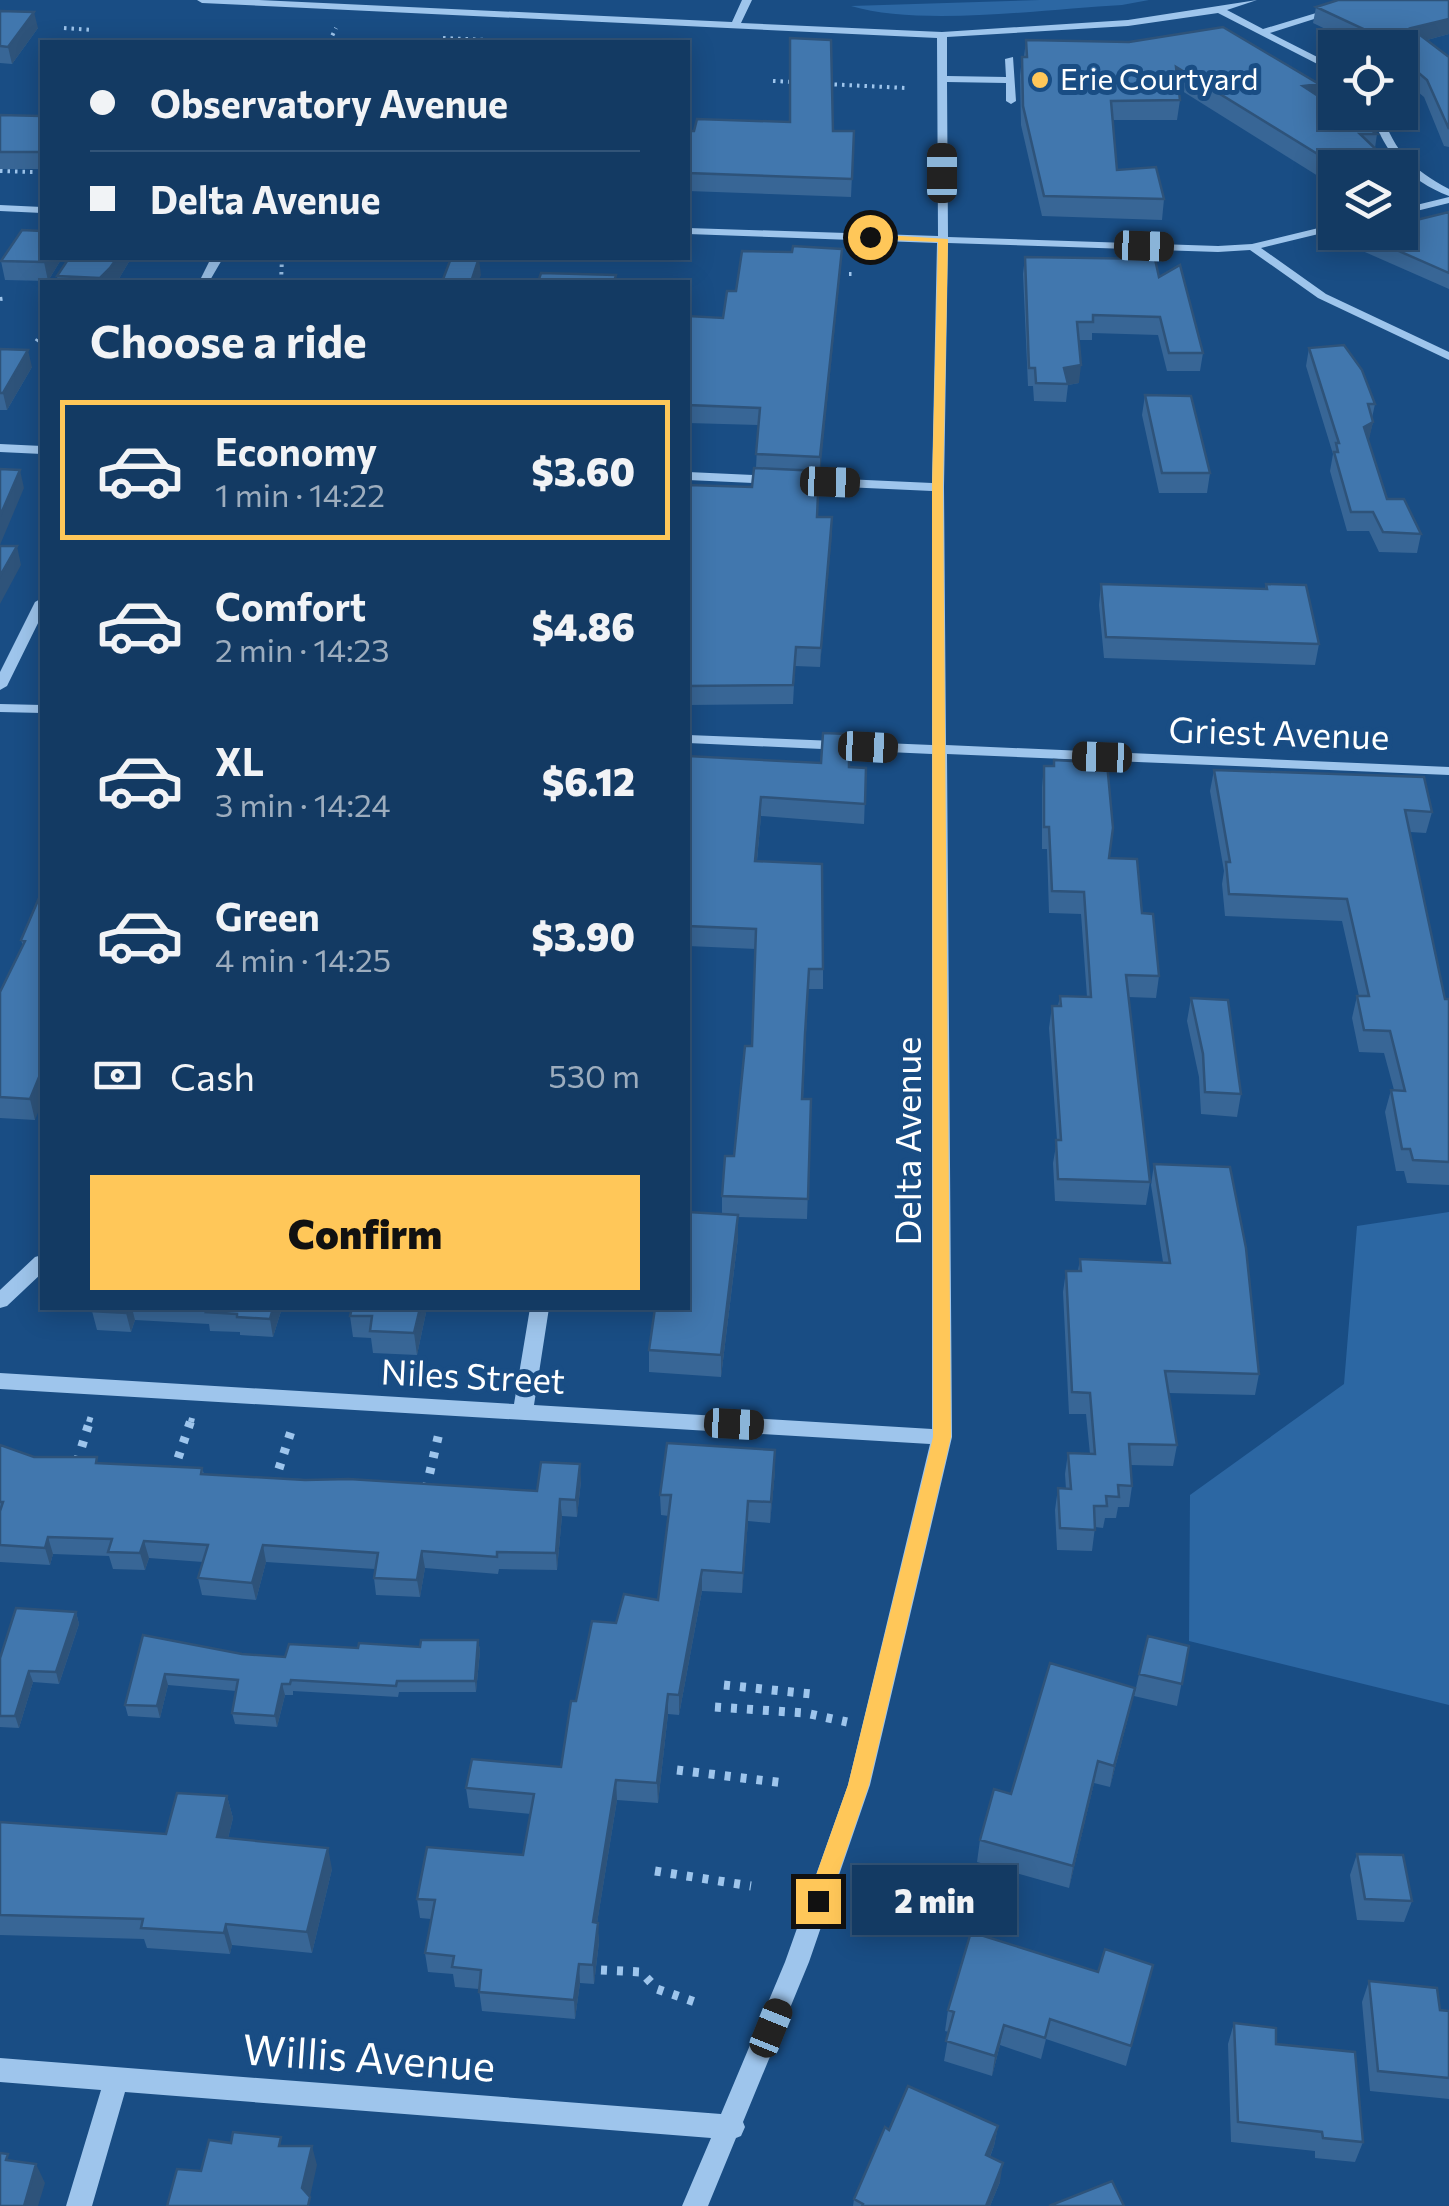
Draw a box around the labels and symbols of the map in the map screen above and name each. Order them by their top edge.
place label: Erie Courtyard [1060,59,1258,96]
marker: Erie Courtyard [1029,69,1051,91]
car [927,143,957,203]
route start [848,215,893,260]
car [1113,230,1175,262]
car [799,466,861,498]
street label: Griest Avenue [1168,706,1390,757]
car [837,730,899,764]
car [1071,741,1133,773]
street label: Delta Avenue [885,1036,928,1246]
street label: Niles Street [380,1348,566,1401]
car [703,1407,765,1441]
callout: 2 min [853,1866,1018,1936]
route end [796,1879,841,1924]
car [746,1995,796,2061]
street label: Willis Avenue [241,2021,497,2091]

